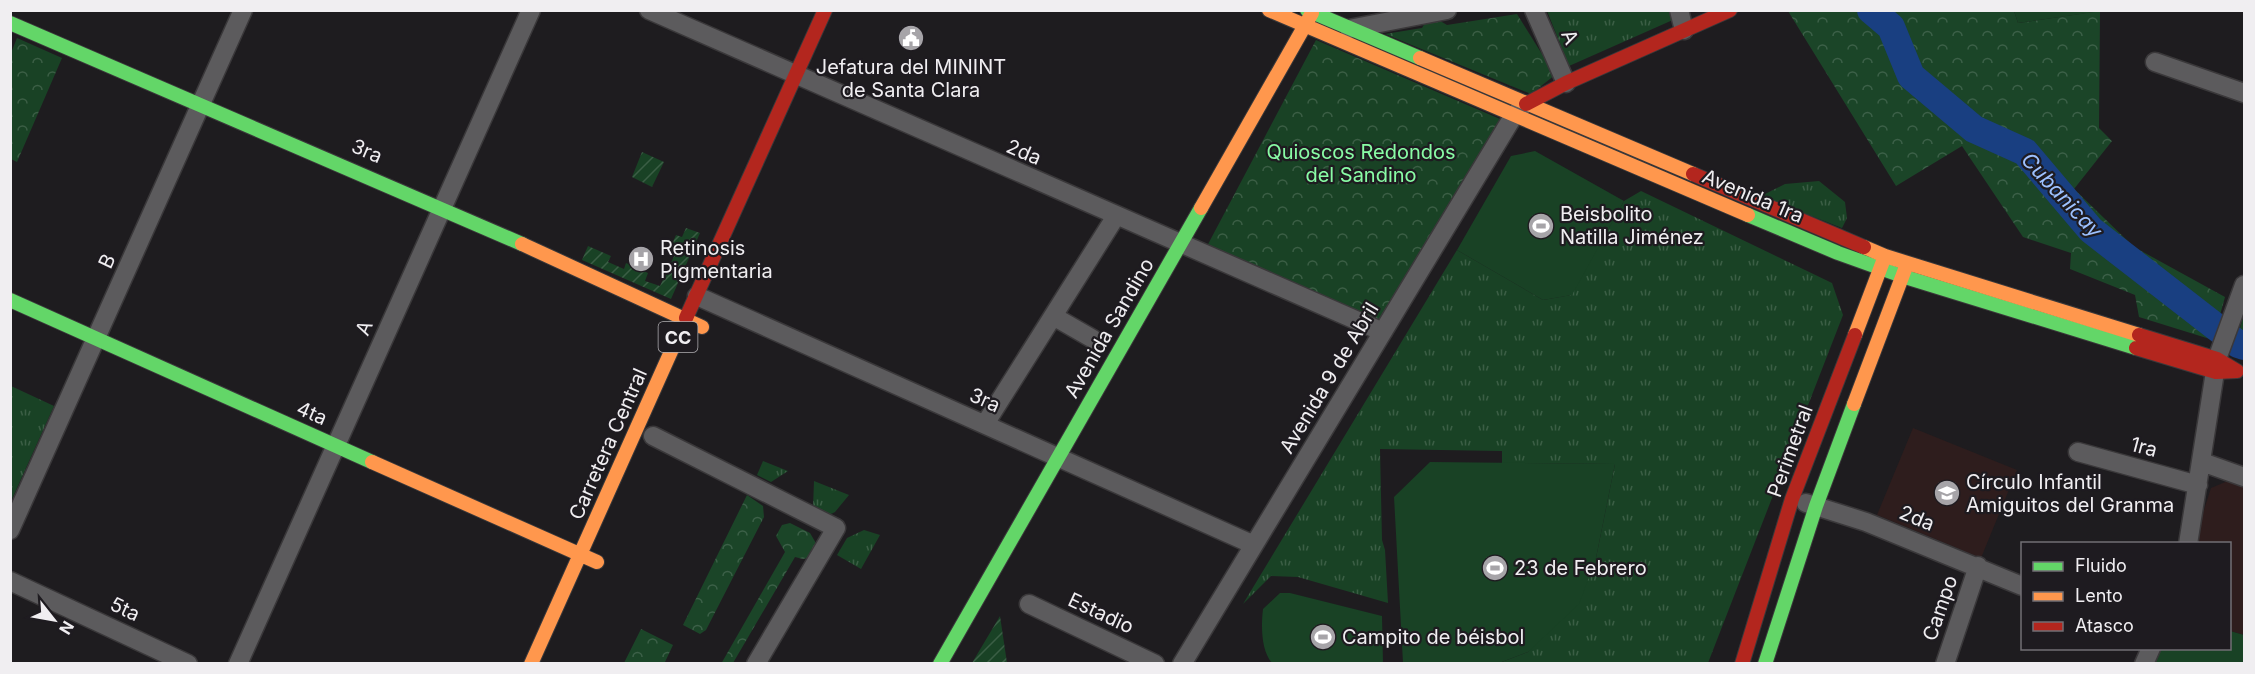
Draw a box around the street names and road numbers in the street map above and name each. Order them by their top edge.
street label: A [1556,26,1584,48]
street label: 3ra [348,134,386,168]
street label: 2da [1003,134,1045,170]
street label: Avenida 1ra [1699,164,1807,228]
street label: B [93,250,121,272]
street label: Avenida Sandino [1059,254,1159,402]
street label: Avenida 9 de Abril [1274,298,1384,458]
street label: A [350,317,378,339]
road number: CC [658,322,698,352]
street label: Carretera Central [564,365,652,523]
street label: 3ra [966,383,1004,417]
street label: 4ta [293,396,331,430]
street label: Perimetral [1762,402,1818,500]
street label: 1ra [2128,432,2160,462]
street label: 2da [1896,500,1938,536]
street label: Campo [1918,572,1962,644]
street label: Estadio [1064,587,1138,639]
street label: 5ta [106,592,144,626]

